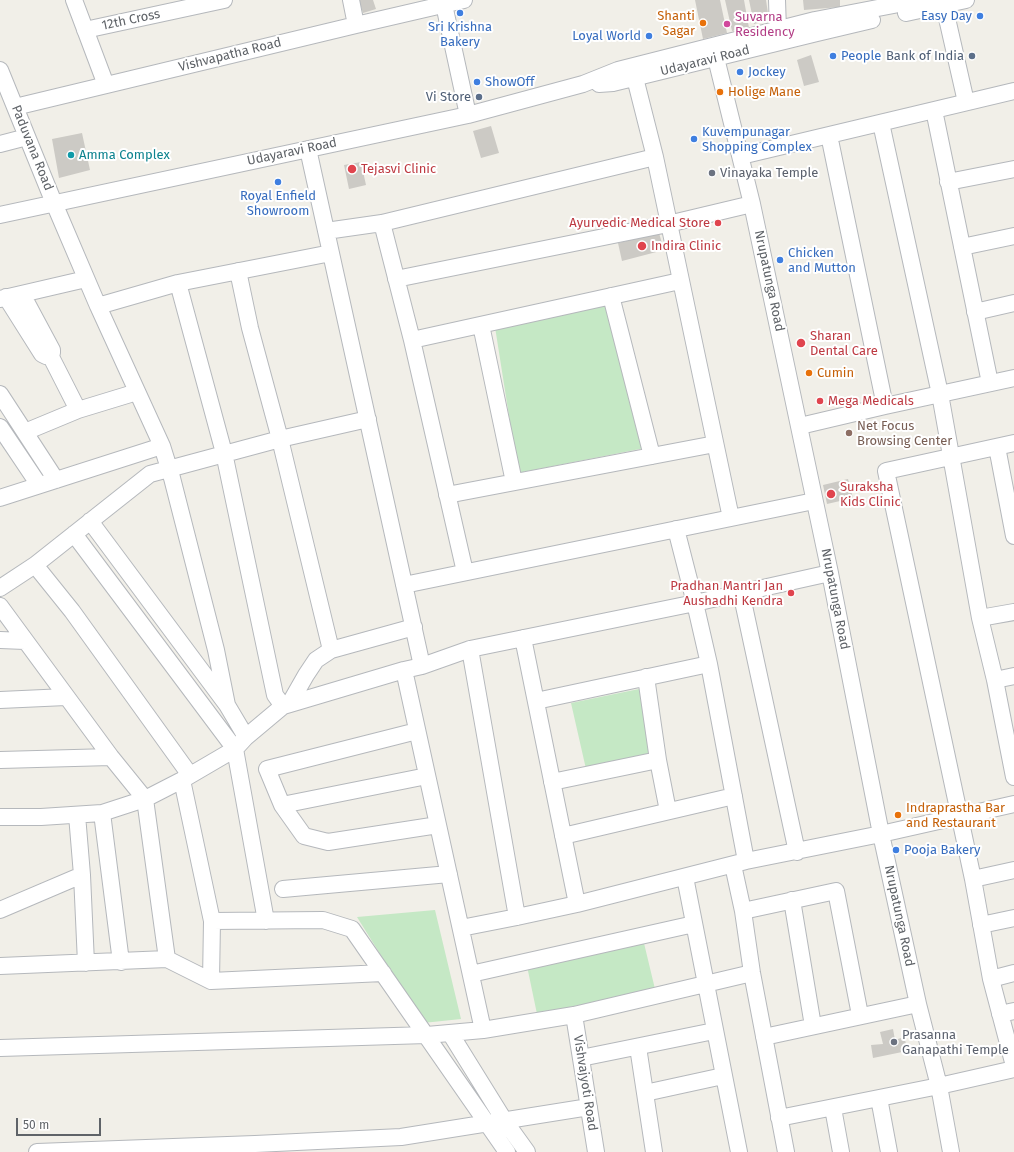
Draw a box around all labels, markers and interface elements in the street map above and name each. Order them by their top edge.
street label: 12th Cross [100,6,162,34]
marker: Sri Krishna Bakery [455,8,465,18]
place label: Shanti Sagar [657,8,695,39]
place label: Easy Day [921,8,972,24]
place label: Suvarna Residency [735,9,795,40]
marker: Easy Day [975,11,985,21]
marker: Shanti Sagar [698,18,708,28]
place label: Sri Krishna Bakery [428,19,492,50]
marker: Suvarna Residency [722,19,732,29]
place label: Loyal World [572,28,641,44]
marker: Loyal World [644,31,654,41]
street label: Vishvapatha Road [177,35,283,75]
street label: Udayaravi Road [659,42,751,80]
place label: People [841,48,881,64]
place label: Bank of India [886,48,964,64]
marker: People [828,51,838,61]
marker: Bank of India [967,51,977,61]
place label: Jockey [748,64,786,80]
marker: Jockey [735,67,745,77]
place label: ShowOff [485,74,534,90]
marker: ShowOff [472,77,482,87]
place label: Holige Mane [728,84,801,100]
marker: Holige Mane [715,87,725,97]
place label: Vi Store [426,89,471,105]
marker: Vi Store [474,92,484,102]
street label: Paduvana Road [8,103,56,193]
place label: Kuvempunagar Shopping Complex [702,124,812,155]
marker: Kuvempunagar Shopping Complex [689,134,699,144]
street label: Udayaravi Road [246,135,338,169]
place label: Amma Complex [79,147,170,163]
marker: Amma Complex [66,150,76,160]
place label: Tejasvi Clinic [361,161,436,177]
marker: Tejasvi Clinic [346,163,358,175]
place label: Vinayaka Temple [720,165,818,181]
marker: Vinayaka Temple [707,168,717,178]
marker: Royal Enfield Showroom [273,177,283,187]
place label: Royal Enfield Showroom [240,188,316,219]
place label: Ayurvedic Medical Store [569,215,710,231]
marker: Ayurvedic Medical Store [713,218,723,228]
street label: Nrupatunga Road [751,229,787,333]
place label: Indira Clinic [651,238,721,254]
marker: Indira Clinic [636,240,648,252]
place label: Chicken and Mutton [788,245,856,276]
marker: Chicken and Mutton [775,255,785,265]
place label: Sharan Dental Care [810,328,878,359]
marker: Sharan Dental Care [795,337,807,349]
place label: Cumin [817,365,854,381]
marker: Cumin [804,368,814,378]
place label: Mega Medicals [828,393,914,409]
marker: Mega Medicals [815,396,825,406]
place label: Net Focus Browsing Center [857,418,952,449]
marker: Net Focus Browsing Center [844,428,854,438]
place label: Suraksha Kids Clinic [840,479,901,510]
marker: Suraksha Kids Clinic [825,488,837,500]
street label: Nrupatunga Road [818,547,852,651]
place label: Pradhan Mantri Jan Aushadhi Kendra [670,578,783,609]
marker: Pradhan Mantri Jan Aushadhi Kendra [786,588,796,598]
place label: Indraprastha Bar and Restaurant [906,800,1005,831]
marker: Indraprastha Bar and Restaurant [893,810,903,820]
place label: Pooja Bakery [904,842,981,858]
marker: Pooja Bakery [891,845,901,855]
street label: Nrupatunga Road [881,864,917,968]
place label: Prasanna Ganapathi Temple [902,1027,1009,1058]
street label: Vishvajyoti Road [570,1034,600,1132]
marker: Prasanna Ganapathi Temple [889,1037,899,1047]
scale bar [18,1110,103,1136]
text: 50 m [23,1118,49,1132]

